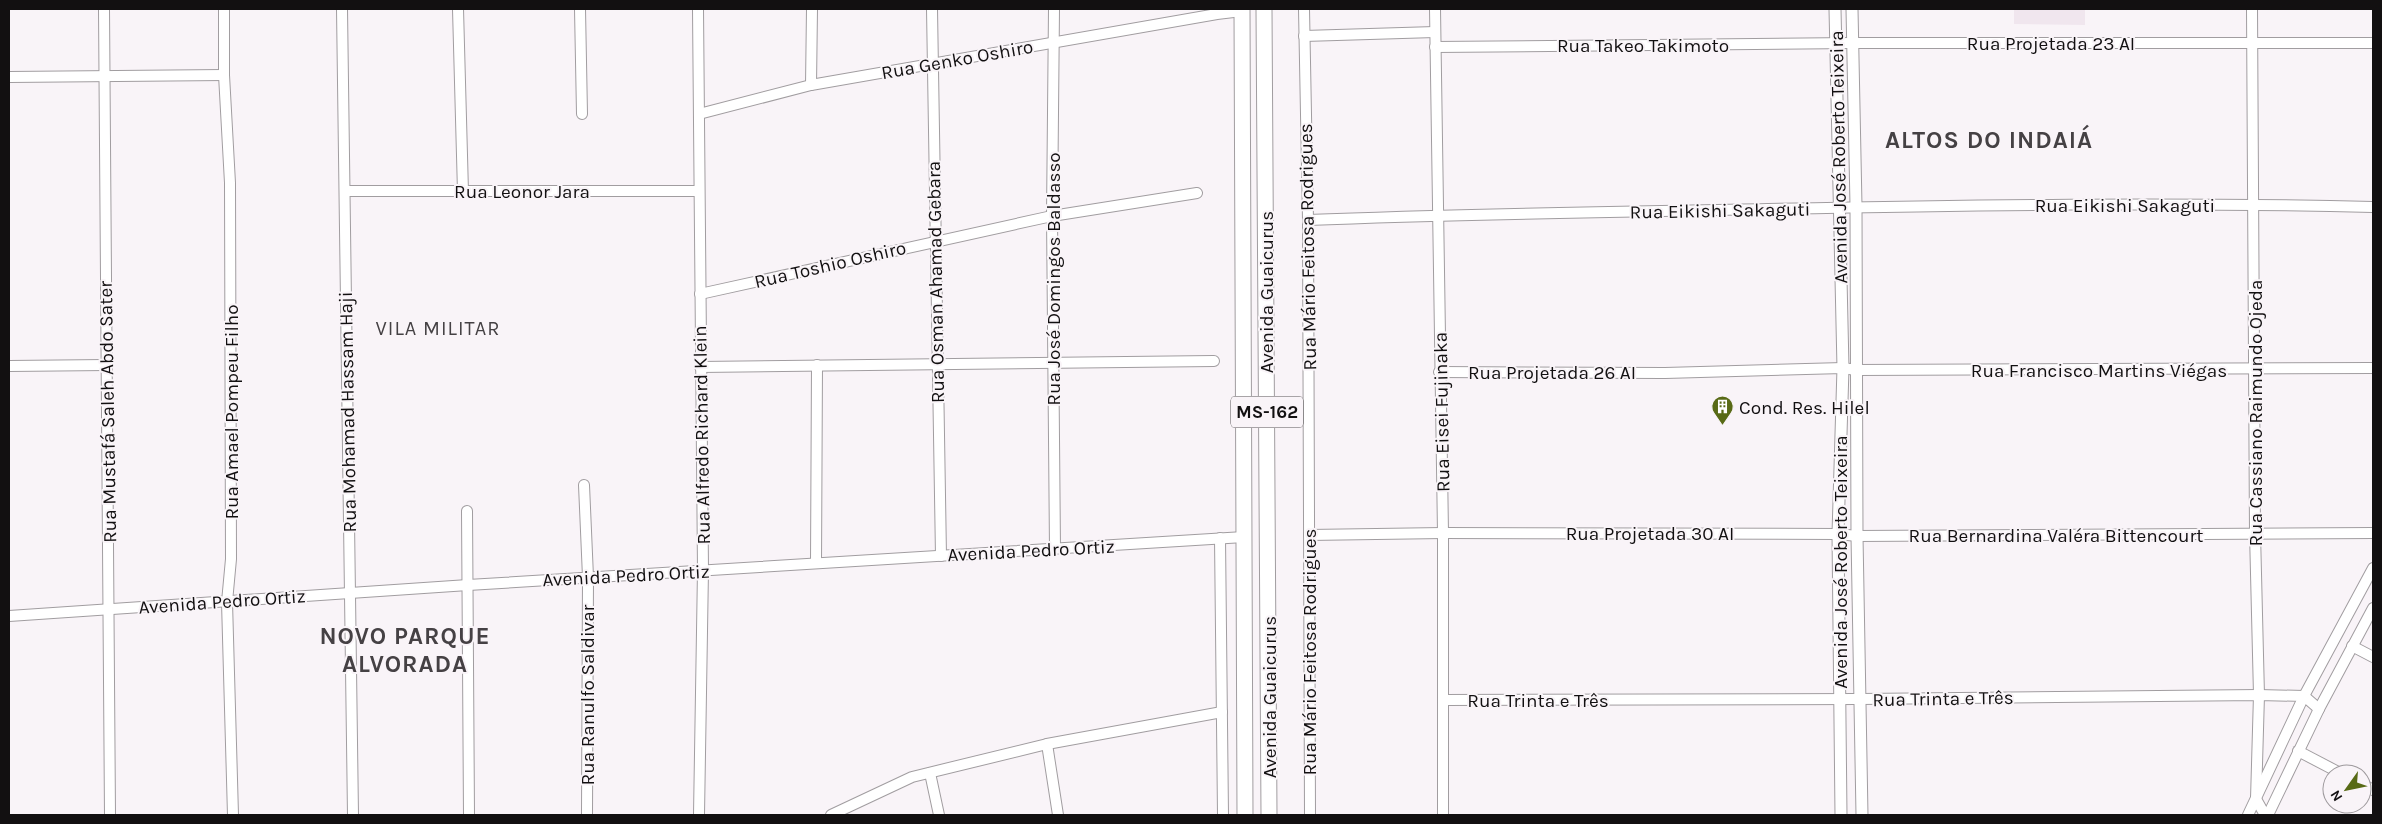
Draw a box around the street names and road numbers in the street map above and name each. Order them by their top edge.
street label: Avenida José Roberto Teixeira [1826,30,1852,284]
street label: Rua Projetada 23 AI [1967,33,2135,55]
street label: Rua Takeo Takimoto [1557,35,1729,57]
street label: Rua Genko Oshiro [880,36,1035,84]
street label: Rua Mário Feitosa Rodrigues [1295,123,1321,371]
street label: Rua José Domingos Baldasso [1043,152,1065,406]
street label: Rua Osman Ahamad Gebara [923,161,949,403]
street label: Rua Leonor Jara [454,181,590,203]
street label: Rua Eikishi Sakaguti [2035,195,2215,217]
street label: Rua Eikishi Sakaguti [1630,198,1811,224]
street label: Avenida Guaicurus [1256,211,1278,373]
street label: Rua Toshio Oshiro [752,237,908,293]
street label: Rua Cassiano Raimundo Ojeda [2245,279,2267,547]
street label: Rua Mustafá Saleh Abdo Sater [95,281,121,543]
street label: Rua Mohamad Hassam Haji [335,291,361,533]
street label: Rua Amael Pompeu Filho [221,304,243,520]
street label: Rua Alfredo Richard Klein [689,325,715,545]
street label: Rua Eisei Fujinaka [1430,332,1454,492]
street label: Rua Francisco Martins Viégas [1971,360,2227,382]
street label: Rua Projetada 26 AI [1468,362,1636,384]
road number: MS-162 [1231,397,1303,428]
street label: Avenida José Roberto Teixeira [1830,435,1852,689]
street label: Rua Projetada 30 AI [1566,523,1734,545]
street label: Rua Bernardina Valéra Bittencourt [1909,525,2203,547]
street label: Rua Mário Feitosa Rodrigues [1299,528,1321,776]
street label: Avenida Pedro Ortiz [947,536,1115,566]
street label: Avenida Pedro Ortiz [542,561,710,591]
street label: Avenida Pedro Ortiz [138,585,306,619]
street label: Rua Ranulfo Saldivar [577,604,599,785]
street label: Avenida Guaicurus [1259,616,1281,778]
street label: Rua Trinta e Três [1872,687,2014,711]
street label: Rua Trinta e Três [1467,690,1609,712]

